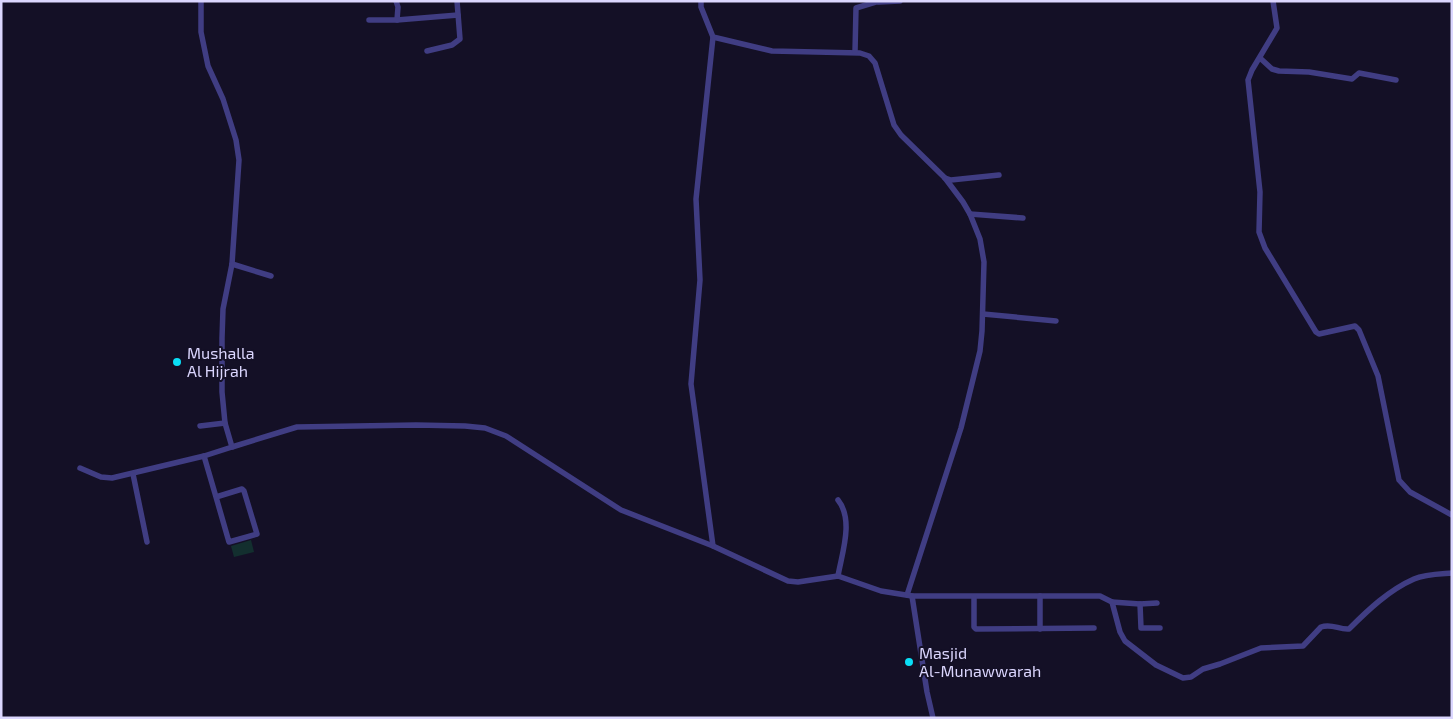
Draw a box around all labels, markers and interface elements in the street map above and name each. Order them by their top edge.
place label: Mushalla Al Hijrah [187,343,255,381]
marker: Mushalla Al Hijrah [171,356,183,368]
place label: Masjid Al-Munawwarah [919,643,1041,680]
marker: Masjid Al-Munawwarah [903,656,915,668]

